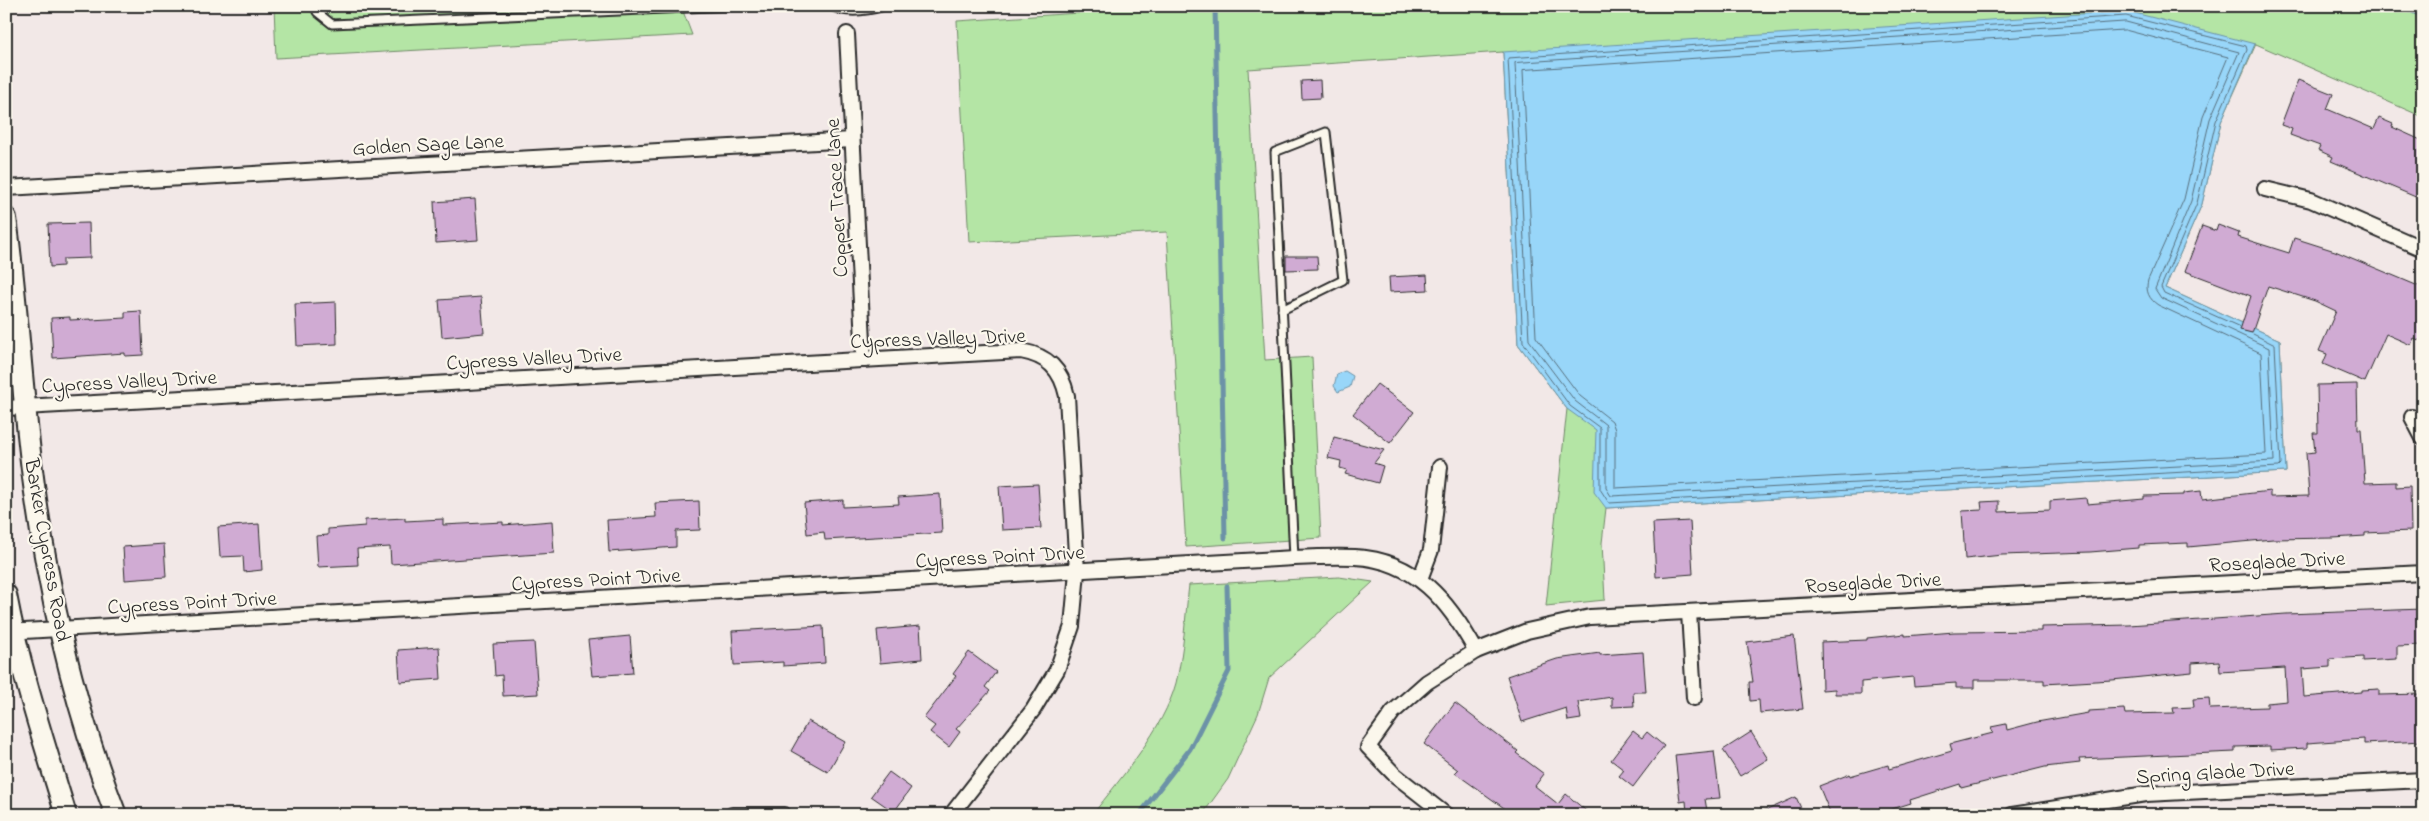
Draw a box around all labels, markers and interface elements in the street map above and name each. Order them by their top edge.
street label: Copper Trace Lane [819,117,857,278]
street label: Golden Sage Lane [352,127,505,167]
street label: Cypress Valley Drive [850,322,1027,360]
street label: Cypress Valley Drive [446,340,623,382]
street label: Cypress Valley Drive [41,363,218,405]
street label: Barker Cypress Road [13,456,77,645]
street label: Cypress Point Drive [915,539,1086,579]
street label: Roseglade Drive [2208,544,2347,584]
street label: Cypress Point Drive [511,562,682,602]
street label: Roseglade Drive [1804,565,1943,605]
street label: Cypress Point Drive [107,585,278,625]
street label: Spring Glade Drive [2135,755,2296,795]

